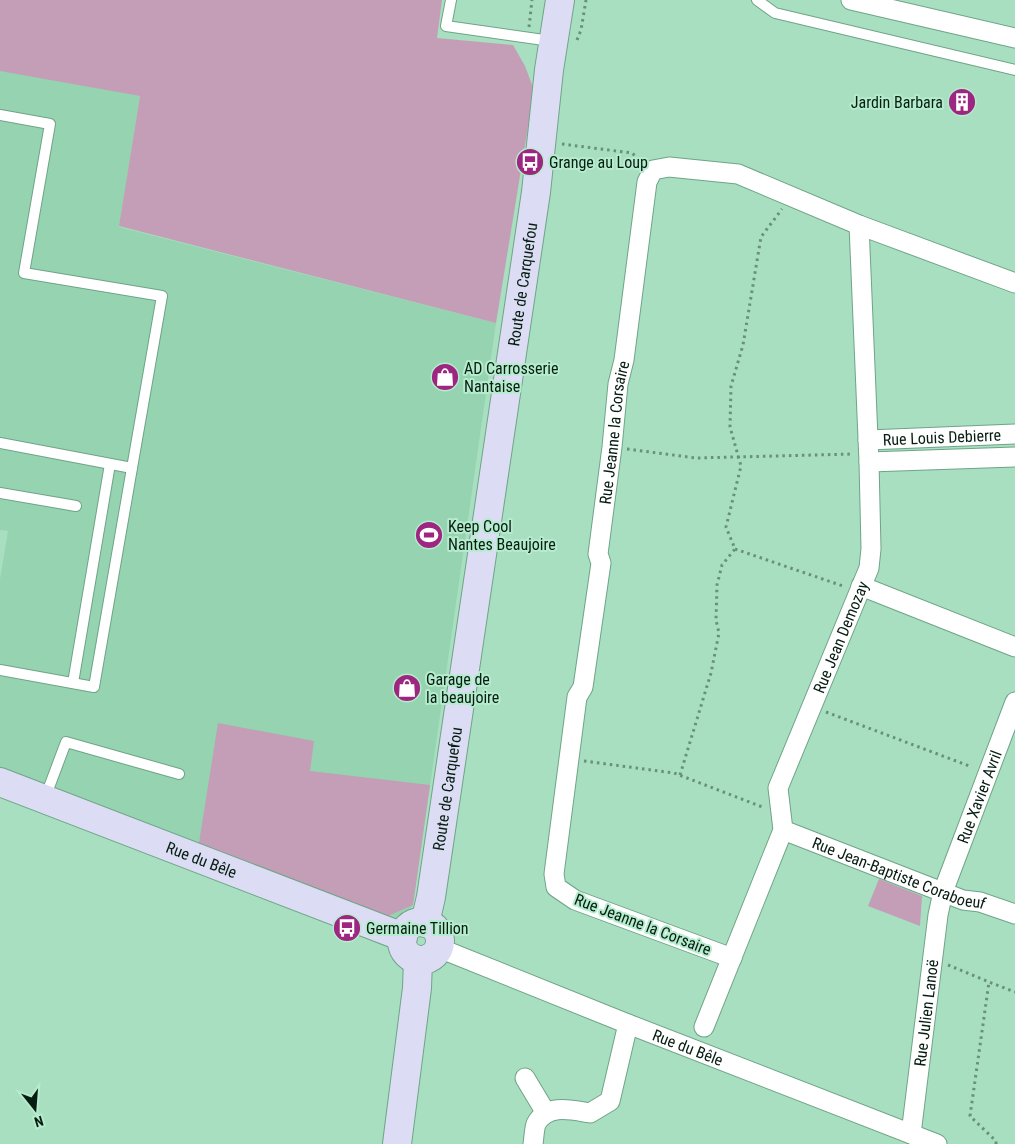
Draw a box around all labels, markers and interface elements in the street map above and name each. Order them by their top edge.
building icon: Jardin Barbara [947,87,977,117]
place label: Jardin Barbara [851,93,943,112]
bus stop icon: Grange au Loup [515,147,545,177]
place label: Grange au Loup [549,153,648,172]
street label: Route de Carquefou [504,221,541,348]
place label: AD Carrosserie Nantaise [464,359,559,396]
street label: Rue Jeanne la Corsaire [596,359,633,506]
shop icon: AD Carrosserie Nantaise [430,362,460,392]
street label: Rue Louis Debierre [883,426,1001,449]
place label: Keep Cool Nantes Beaujoire [448,517,556,554]
sports icon: Keep Cool Nantes Beaujoire [414,520,444,550]
street label: Rue Jean Demozay [809,578,873,696]
place label: Garage de la beaujoire [426,670,499,707]
shop icon: Garage de la beaujoire [392,673,422,703]
street label: Route de Carquefou [429,726,466,852]
street label: Rue Xavier Avril [953,748,1006,846]
street label: Rue Jean-Baptiste Coraboeuf [809,833,988,913]
street label: Rue du Bêle [163,838,239,882]
street label: Rue Jeanne la Corsaire [572,890,714,959]
bus stop icon: Germaine Tillion [332,913,362,943]
place label: Germaine Tillion [366,919,469,938]
street label: Rue Julien Lanoë [910,958,942,1068]
street label: Rue du Bêle [650,1025,726,1070]
north arrow [10,1084,60,1134]
text: N [32,1113,45,1130]

